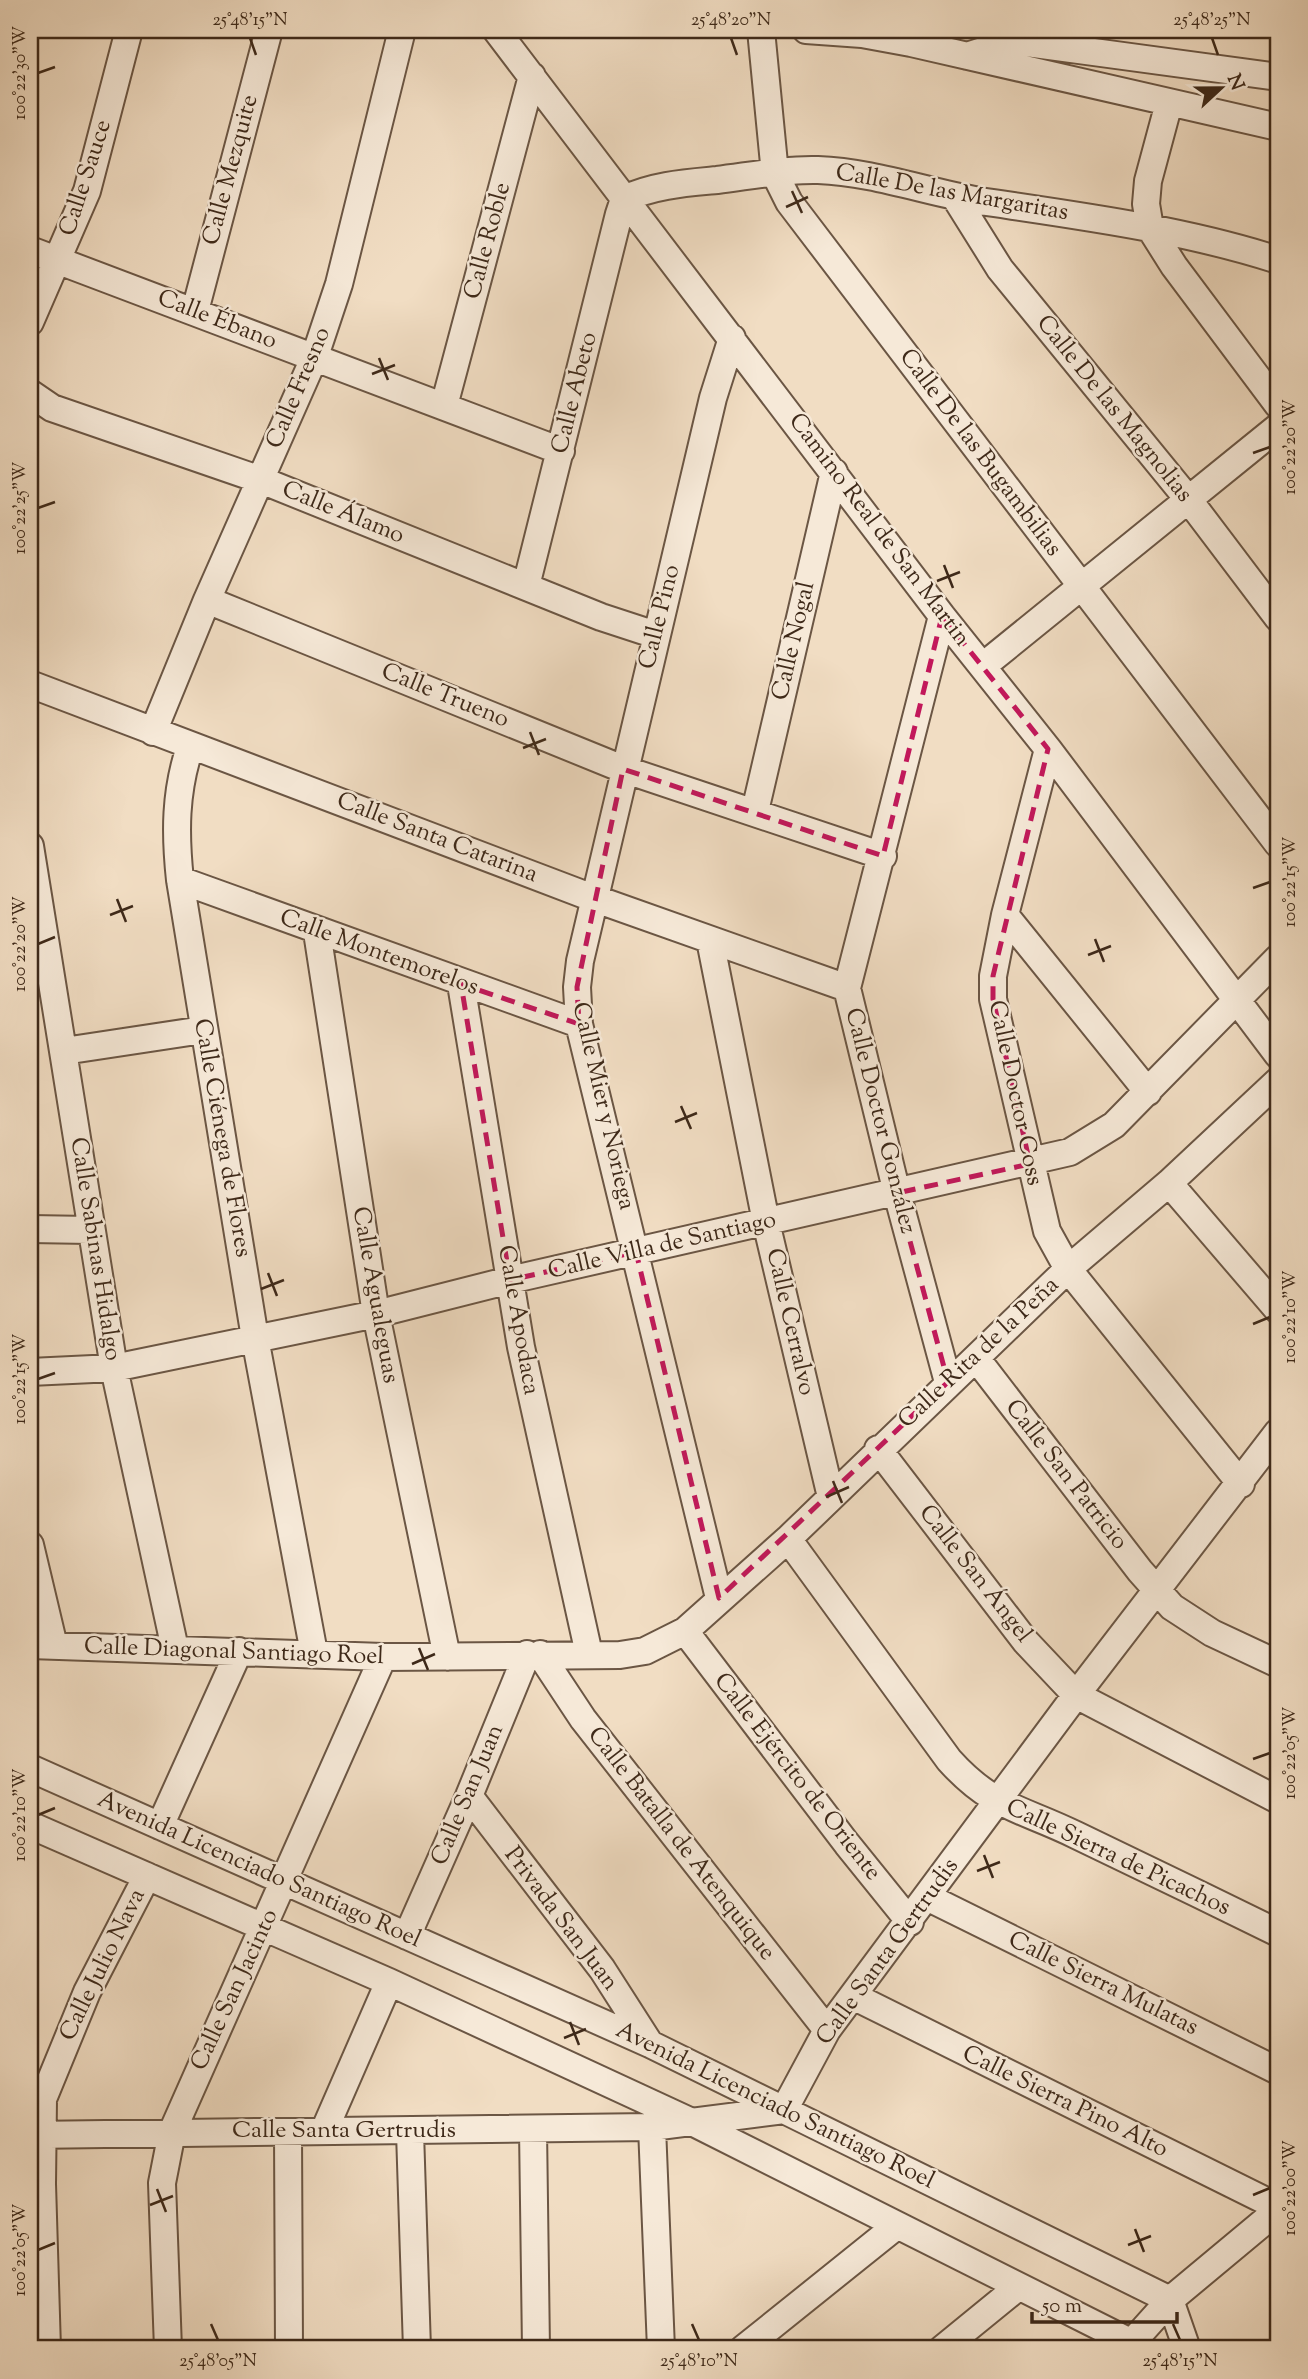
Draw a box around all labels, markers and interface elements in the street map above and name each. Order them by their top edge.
text: 25°48'15"N [212,8,288,34]
text: 25°48'20"N [691,8,771,34]
text: 25°48'25"N [1173,8,1251,34]
text: 100°22'30"W [8,26,34,120]
north arrow [1186,52,1256,122]
text: N [1219,70,1250,95]
street label: Calle Mezquite [195,91,267,249]
street label: Calle Sauce [51,115,121,241]
street label: Calle De las Margaritas [833,156,1071,230]
street label: Calle Roble [456,179,520,303]
street label: Calle Ébano [152,282,282,358]
street label: Calle De las Magnolias [1028,308,1200,510]
street label: Calle Fresno [258,322,340,454]
street label: Calle Abeto [543,329,607,457]
street label: Calle De las Bugambilias [890,342,1070,564]
text: 100°22'20"W [1278,399,1304,495]
street label: Camino Real de San Martin [780,406,978,654]
text: 100°22'25"W [8,462,34,554]
street label: Calle Álamo [277,473,409,553]
street label: Calle Pino [631,561,689,673]
street label: Calle Nogal [764,578,824,704]
street label: Calle Trueno [376,655,514,737]
street label: Calle Santa Catarina [331,784,543,892]
text: 100°22'15"W [1278,837,1304,927]
text: 100°22'20"W [8,896,34,992]
street label: Calle Montemorelos [275,901,483,1005]
street label: Calle Doctor Coss [979,997,1051,1189]
street label: Calle Mier y Noriega [563,999,643,1213]
street label: Calle Doctor González [835,1005,925,1237]
street label: Calle Ciénega de Flores [184,1016,260,1260]
street label: Calle Sabinas Hidalgo [61,1135,129,1363]
street label: Calle Villa de Santiago [545,1203,779,1289]
street label: Calle Agualeguas [343,1204,407,1386]
street label: Calle Apodaca [488,1242,548,1398]
street label: Calle Cerralvo [757,1245,823,1399]
street label: Calle Rita de la Peña [891,1269,1067,1437]
text: 100°22'10"W [1278,1270,1304,1364]
text: 100°22'15"W [8,1334,34,1424]
street label: Calle San Patricio [996,1393,1136,1557]
street label: Calle San Ángel [910,1498,1040,1650]
street label: Calle Diagonal Santiago Roel [83,1630,385,1674]
street label: Calle Ejército de Oriente [705,1666,889,1888]
text: 100°22'05"W [1278,1707,1304,1799]
street label: Calle San Juan [423,1719,513,1871]
street label: Calle Batalla de Atenquique [579,1720,783,1968]
text: 100°22'10"W [8,1768,34,1862]
street label: Avenida Licenciado Santiago Roel [92,1783,427,1957]
street label: Calle Sierra de Picachos [1000,1791,1236,1925]
street label: Privada San Juan [495,1840,627,1998]
street label: Calle Santa Gertrudis [808,1851,968,2053]
street label: Calle Julio Nava [51,1883,155,2047]
street label: Calle San Jacinto [183,1904,287,2076]
street label: Calle Sierra Mulatas [1002,1923,1204,2045]
street label: Avenida Licenciado Santiago Roel [610,2014,941,2198]
street label: Calle Sierra Pino Alto [956,2037,1174,2167]
street label: Calle Santa Gertrudis [232,2114,456,2148]
text: 100°22'00"W [1278,2140,1304,2236]
text: 100°22'05"W [8,2204,34,2296]
scale bar [1032,2281,1177,2325]
text: 50 m [1041,2292,1082,2322]
text: 25°48'05"N [179,2349,257,2375]
text: 25°48'10"N [660,2349,738,2375]
text: 25°48'15"N [1142,2349,1218,2375]

